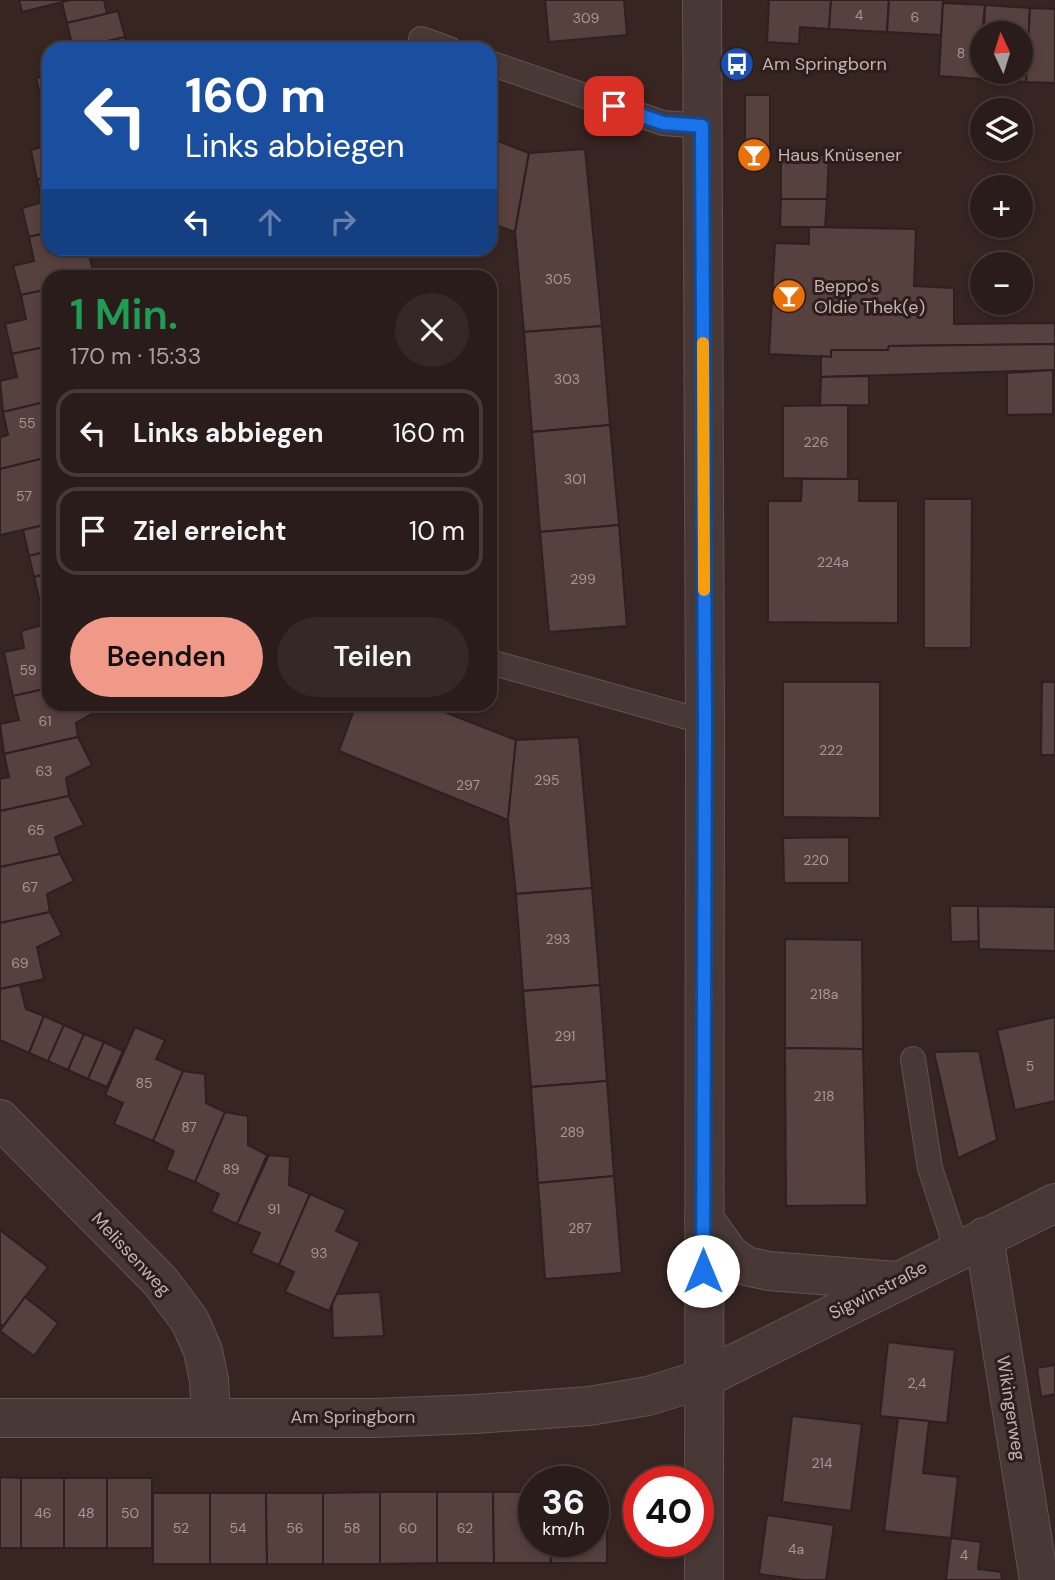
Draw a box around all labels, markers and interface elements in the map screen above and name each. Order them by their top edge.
house number: 4 [855,6,864,24]
house number: 6 [911,8,919,26]
house number: 309 [573,9,600,27]
north arrow [970,21,1032,84]
map controls [970,21,1033,315]
house number: 8 [957,44,965,62]
bus stop icon: Am Springborn [718,45,756,83]
place label: Am Springborn [762,52,887,76]
text: 160 m [185,63,326,127]
icon: left [70,70,161,161]
pin [584,76,644,136]
icon: arrive [595,87,633,125]
button: layers [970,98,1033,161]
text: Links abbiegen [185,125,405,167]
bar icon: Haus Knüsener [735,136,773,174]
place label: Haus Knüsener [778,143,902,167]
button: + [970,175,1033,238]
icon: left [178,203,216,241]
icon: ahead [251,203,289,241]
icon: right [324,203,362,241]
button: − [970,252,1033,315]
house number: 305 [545,270,571,288]
place label: Beppo's Oldie Thek(e) [814,274,925,319]
bar icon: Beppo's Oldie Thek(e) [770,277,808,315]
text: 1 Min. [70,287,178,342]
button: close [395,293,469,367]
text: 170 m · 15:33 [70,341,201,371]
house number: 303 [554,370,580,388]
house number: 55 [18,414,36,432]
icon: left [74,414,112,452]
text: Links abbiegen [133,416,323,450]
text: 160 m [393,416,465,450]
house number: 226 [804,433,828,451]
house number: 301 [564,470,586,488]
house number: 57 [16,487,32,505]
icon: arrive [74,512,112,550]
text: Ziel erreicht [133,514,286,548]
text: 10 m [409,514,465,548]
house number: 224a [817,553,849,571]
house number: 299 [570,570,596,588]
button: Beenden [70,617,263,697]
button: Teilen [277,617,469,697]
house number: 59 [20,661,37,679]
house number: 61 [38,712,52,730]
house number: 222 [819,741,843,759]
house number: 63 [35,762,53,780]
house number: 295 [534,771,560,789]
house number: 297 [456,776,480,794]
house number: 65 [27,821,45,839]
house number: 220 [803,851,829,869]
house number: 67 [22,878,38,896]
house number: 293 [546,930,570,948]
house number: 69 [11,954,29,972]
house number: 218a [810,985,838,1003]
house number: 291 [555,1027,575,1045]
house number: 5 [1026,1057,1034,1075]
house number: 85 [135,1074,153,1092]
house number: 218 [814,1087,834,1105]
house number: 87 [181,1118,197,1136]
house number: 289 [560,1123,585,1141]
house number: 89 [223,1160,240,1178]
house number: 91 [268,1200,280,1218]
street label: Melissenweg [86,1207,176,1301]
house number: 287 [568,1219,592,1237]
position arrow [666,1234,740,1308]
house number: 93 [311,1244,327,1262]
street label: Sigwinstraße [825,1255,931,1325]
street label: Wikingerweg [991,1354,1031,1462]
house number: 2,4 [907,1374,927,1392]
street label: Am Springborn [291,1405,415,1429]
house number: 214 [812,1454,833,1472]
speed limit sign: 40 [623,1466,714,1557]
text: 36 [542,1479,585,1525]
house number: 46 [34,1504,52,1522]
house number: 48 [77,1504,95,1522]
house number: 50 [121,1504,139,1522]
text: km/h [542,1517,585,1541]
house number: 52 [173,1519,189,1537]
house number: 54 [229,1519,247,1537]
house number: 56 [286,1519,304,1537]
house number: 58 [343,1519,361,1537]
house number: 60 [399,1519,417,1537]
house number: 62 [457,1519,473,1537]
house number: 4a [788,1540,804,1558]
house number: 4 [960,1546,969,1564]

